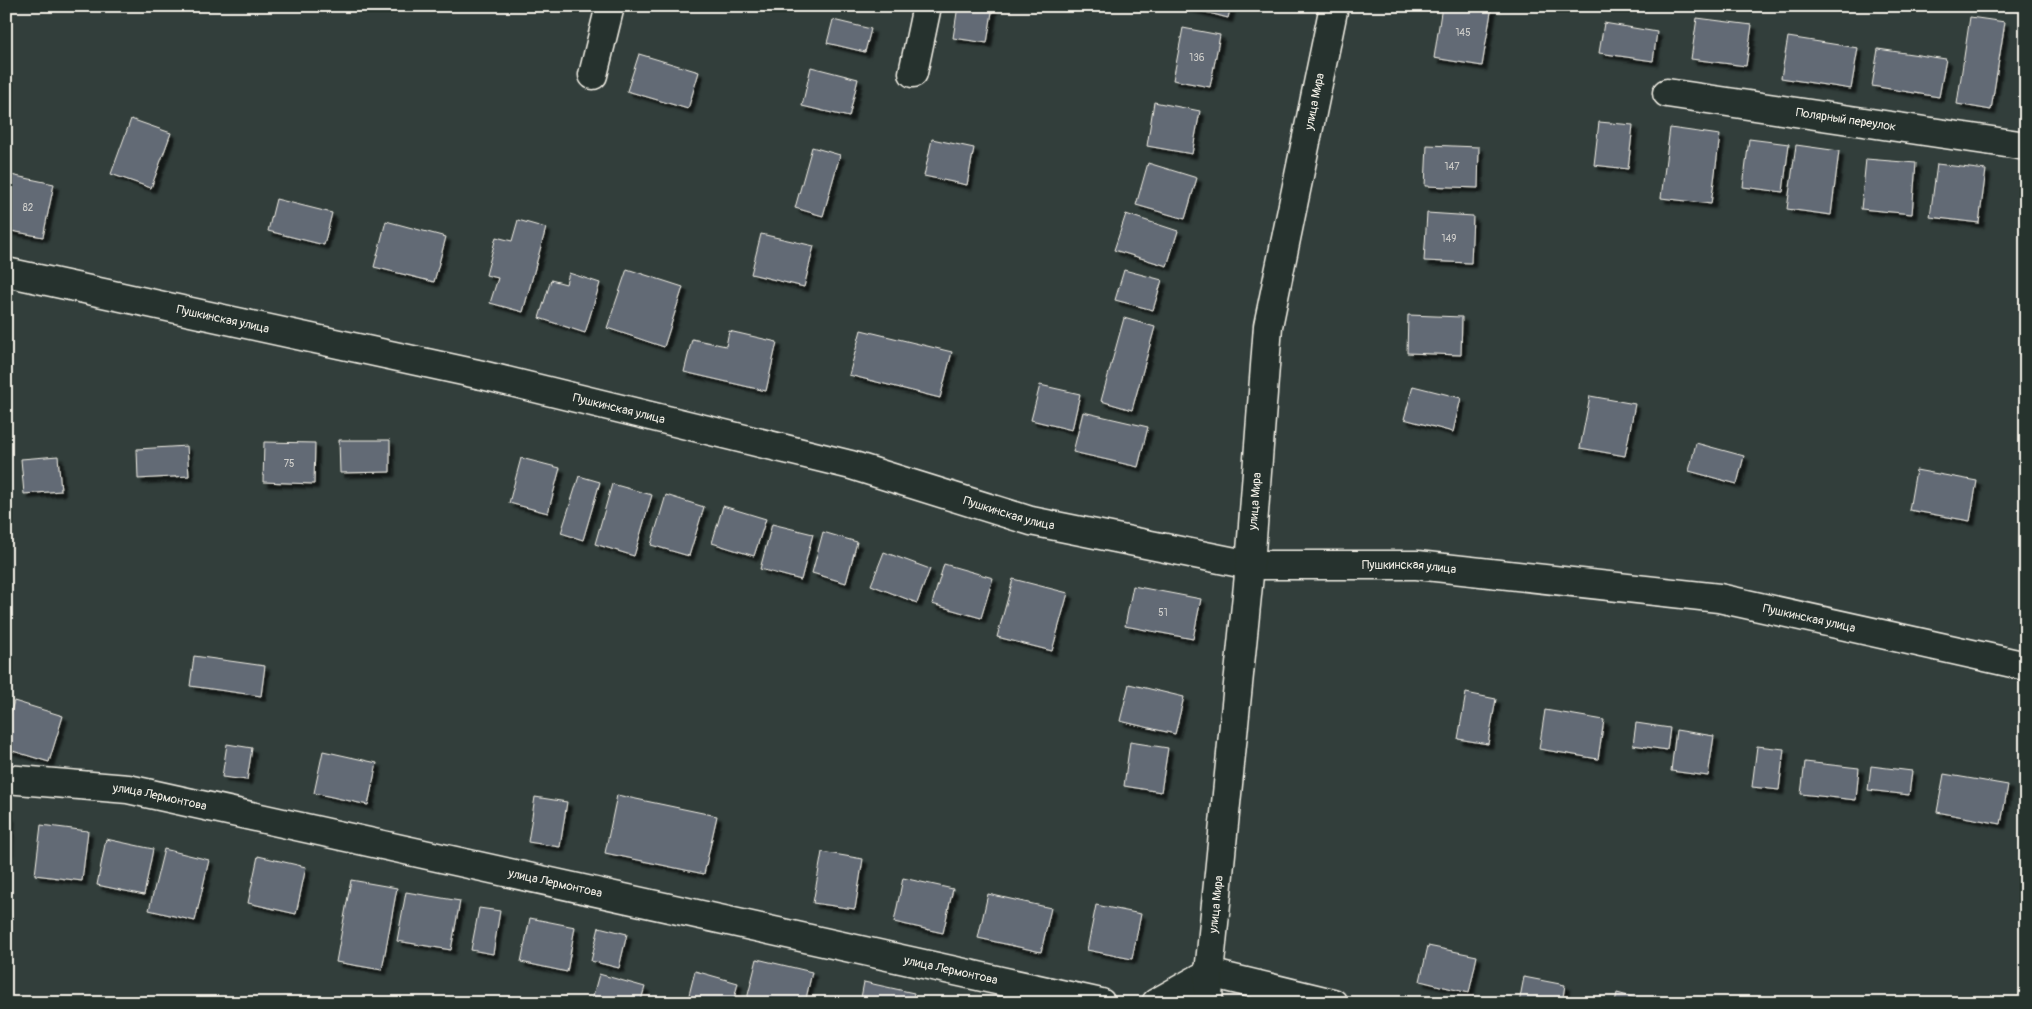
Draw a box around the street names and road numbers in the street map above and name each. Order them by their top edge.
street label: улица Мира [1301,71,1328,132]
street label: Полярный переулок [1795,105,1897,135]
street label: Пушкинская улица [175,302,271,337]
street label: Пушкинская улица [571,390,667,427]
street label: улица Мира [1246,472,1265,532]
street label: Пушкинская улица [961,493,1056,534]
street label: Пушкинская улица [1362,558,1457,577]
street label: Пушкинская улица [1761,601,1857,636]
street label: улица Лермонтова [111,781,208,814]
street label: улица Лермонтова [506,866,604,901]
street label: улица Мира [1206,875,1227,935]
street label: улица Лермонтова [902,953,1000,988]

